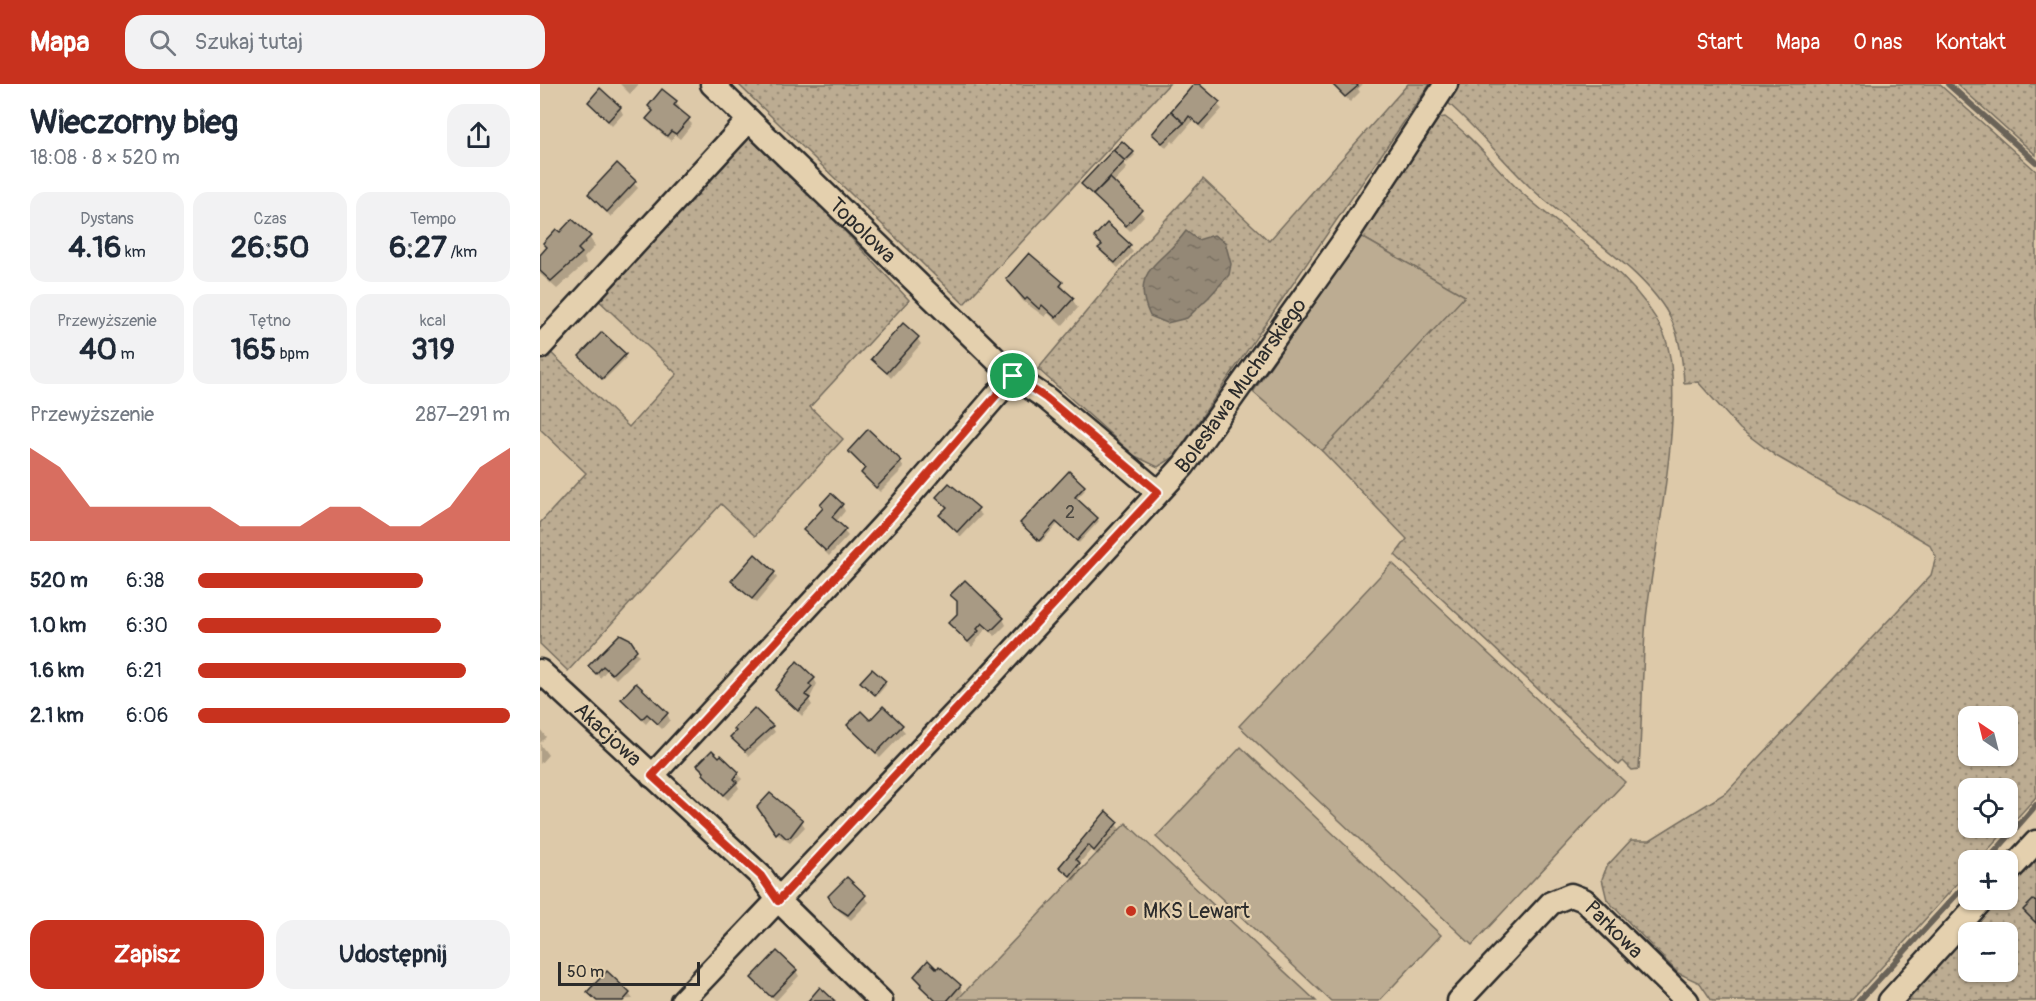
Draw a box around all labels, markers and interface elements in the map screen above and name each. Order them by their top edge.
search box [125,15,545,69]
text: Mapa [30,25,89,60]
icon: search [146,26,179,59]
text: Szukaj tutaj [194,28,303,56]
text: Start [1696,29,1743,56]
text: Mapa [1776,29,1820,56]
text: O nas [1853,29,1902,56]
text: Kontakt [1935,29,2006,56]
text: Wieczorny bieg [30,102,238,143]
button: share [447,104,510,167]
text: 18:08 · 8 × 520 m [30,145,180,170]
street label: Topolowa [823,192,902,269]
text: Dystans [80,209,134,229]
text: Czas [254,209,286,229]
text: Tempo [410,209,456,229]
text: 4.16 [68,229,121,266]
text: 26:50 [231,229,310,266]
text: 6:27 [389,229,447,266]
text: km [121,242,146,262]
text: /km [447,242,477,262]
street label: Bolesława Mucharskiego [1170,293,1313,480]
text: Przewyższenie [57,311,157,331]
text: Tętno [249,311,291,331]
text: kcal [420,311,446,331]
text: 40 [79,331,117,368]
text: 165 [231,331,276,368]
text: 319 [411,331,455,368]
text: m [117,344,135,364]
text: bpm [276,344,309,364]
pin [987,350,1038,401]
icon: arrive [996,359,1029,392]
text: Przewyższenie [30,402,154,427]
text: 287–291 m [415,402,510,427]
house number: 2 [1065,501,1075,524]
text: 520 m [30,568,88,593]
text: 6:38 [126,568,164,593]
text: 1.0 km [30,613,86,638]
text: 6:30 [126,613,168,638]
text: 1.6 km [30,658,84,683]
text: 6:21 [126,658,162,683]
street label: Akacjowa [568,697,647,773]
text: 2.1 km [30,703,84,728]
text: 6:06 [126,703,168,728]
north arrow [1958,706,2018,766]
map controls [1958,706,2018,982]
button: locate [1958,778,2018,838]
button: + [1958,850,2018,910]
street label: Parkowa [1579,895,1649,965]
place label: MKS Lewart [1143,898,1250,925]
marker: MKS Lewart [1124,904,1138,918]
button: Zapisz [30,920,264,989]
button: Udostępnij [276,920,510,989]
button: − [1958,922,2018,982]
scale bar [558,959,700,986]
text: 50 m [567,962,604,982]

